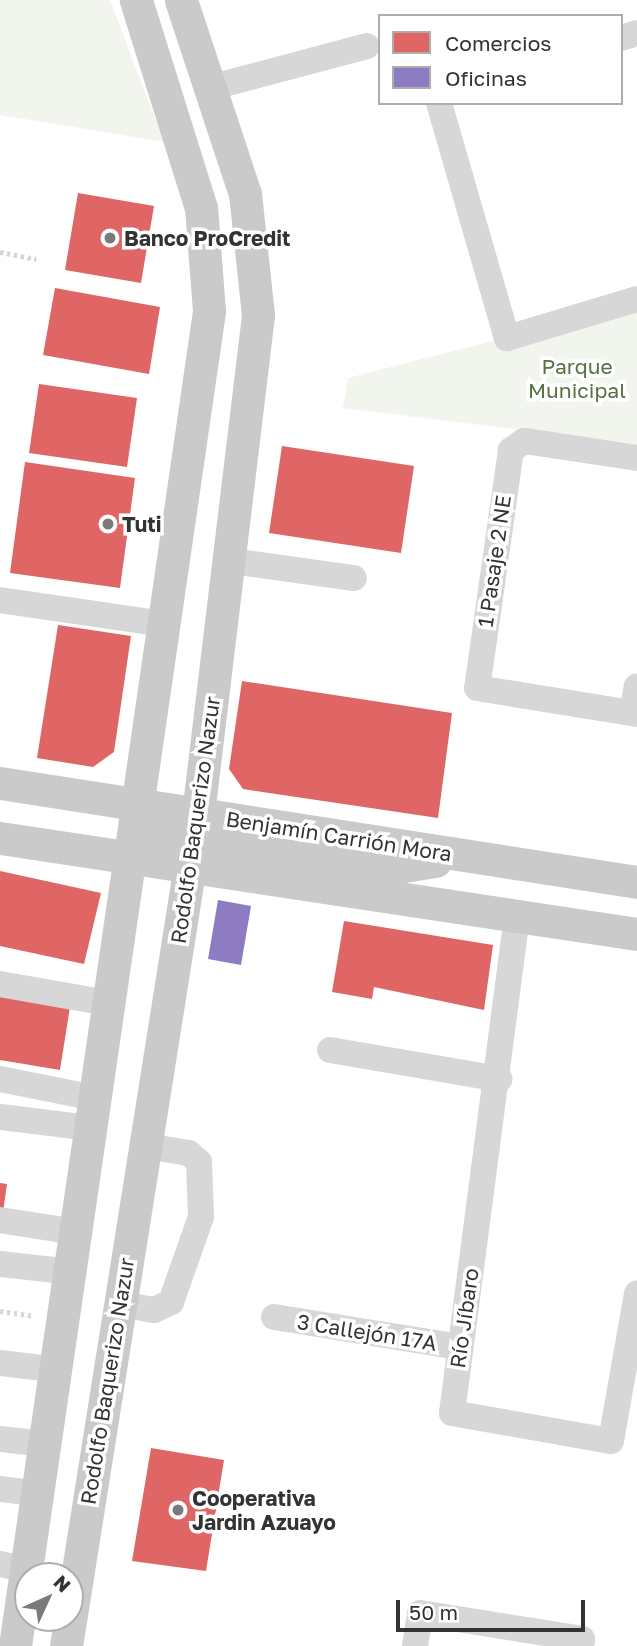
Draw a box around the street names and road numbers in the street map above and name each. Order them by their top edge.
street label: 1 Pasaje 2 NE [472,493,516,629]
street label: Rodolfo Baquerizo Nazur [165,695,225,945]
street label: Benjamín Carrión Mora [224,806,454,866]
street label: Rodolfo Baquerizo Nazur [75,1256,139,1506]
street label: Río Jíbaro [445,1266,483,1370]
street label: 3 Callejón 17A [295,1309,439,1355]

